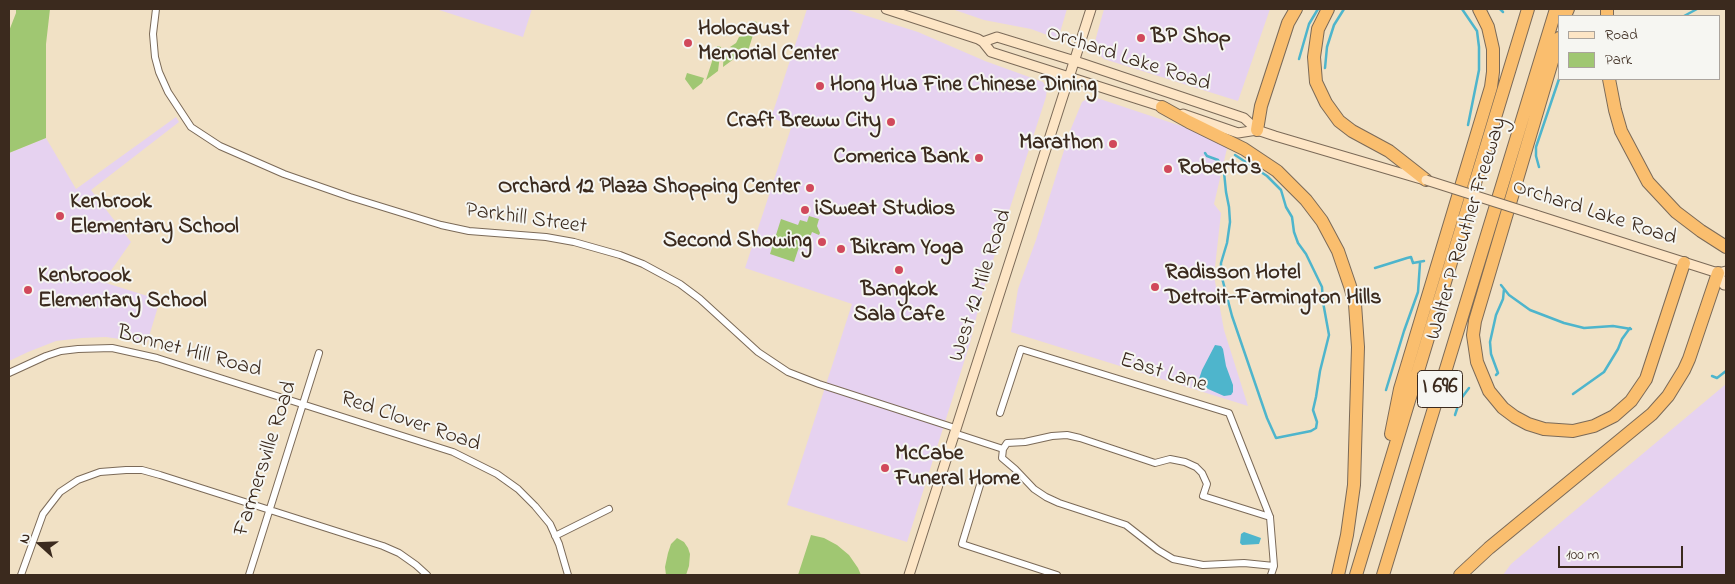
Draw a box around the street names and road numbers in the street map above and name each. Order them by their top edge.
street label: Orchard Lake Road [1043,21,1213,99]
street label: Walter P Reuther Freeway [1422,115,1514,343]
street label: Orchard Lake Road [1509,175,1679,253]
street label: Parkhill Street [464,198,588,242]
street label: West 12 Mile Road [945,206,1019,366]
street label: Bonnet Hill Road [114,321,264,385]
street label: East Lane [1116,348,1210,400]
road number: I 696 [1418,370,1462,408]
street label: Farmersville Road [230,378,304,540]
street label: Red Clover Road [337,387,483,459]

